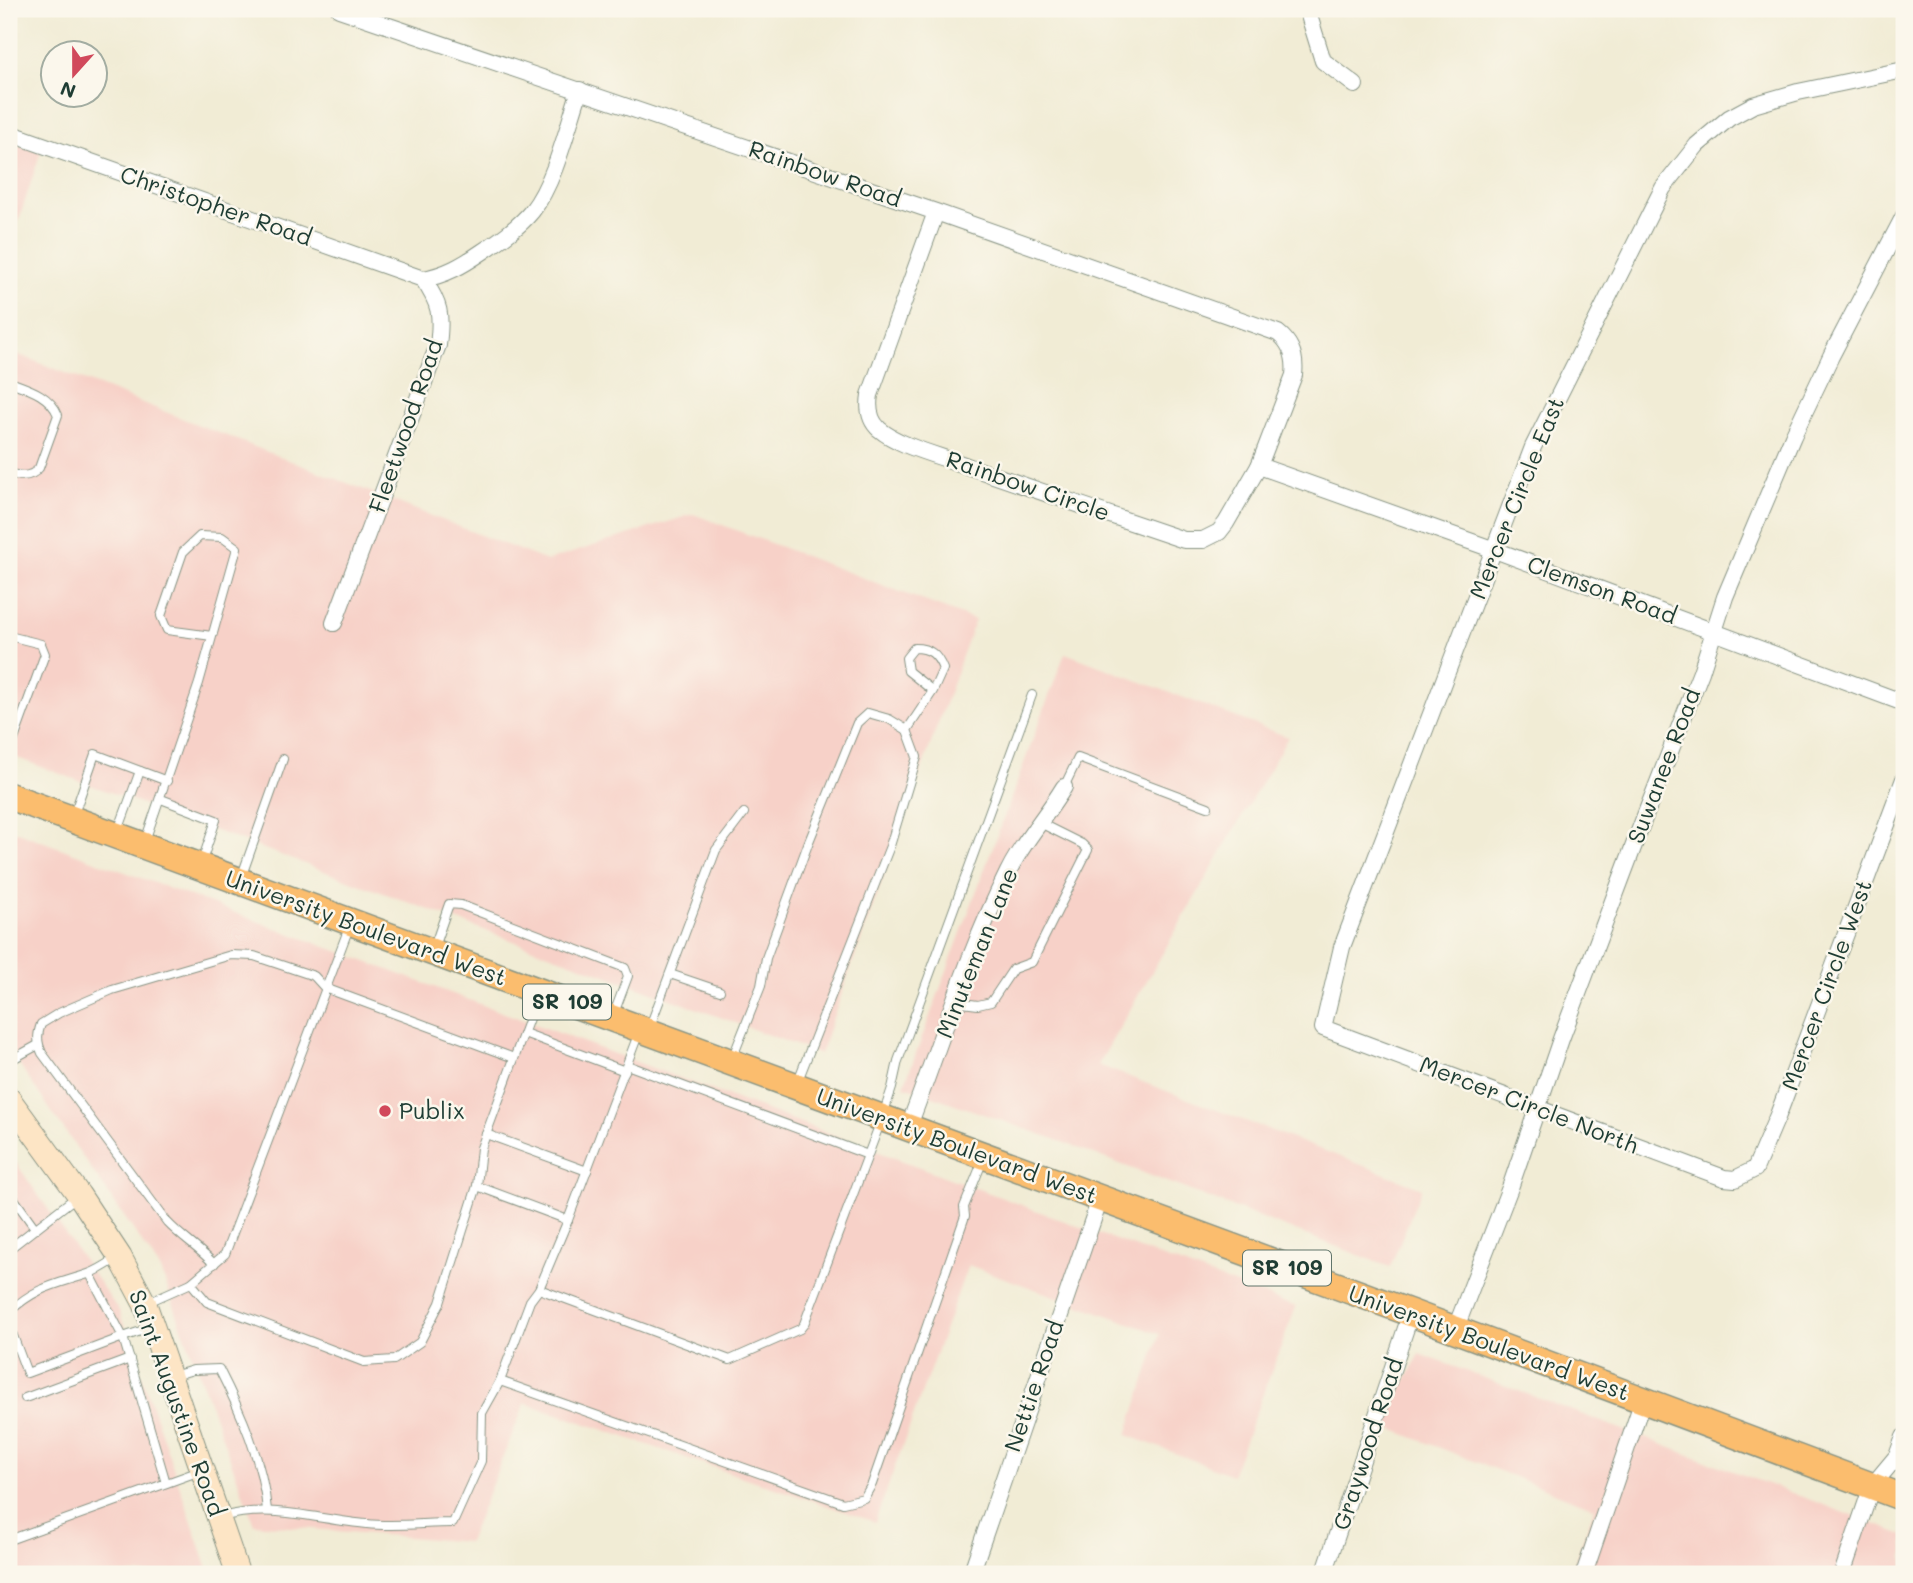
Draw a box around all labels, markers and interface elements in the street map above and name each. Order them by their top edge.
north arrow [38,38,108,108]
text: N [57,76,79,105]
street label: Rainbow Road [745,133,906,213]
street label: Christopher Road [117,158,316,252]
street label: Fleetwood Road [361,335,449,516]
street label: Mercer Circle East [1462,392,1570,603]
street label: Rainbow Circle [943,443,1114,527]
street label: Clemson Road [1523,548,1681,630]
street label: Suwanee Road [1620,684,1706,847]
street label: University Boulevard West [222,862,511,992]
street label: Minuteman Lane [928,863,1024,1042]
street label: Mercer Circle West [1774,875,1878,1094]
road number: SR 109 [523,984,611,1020]
street label: Mercer Circle North [1416,1049,1643,1160]
street label: University Boulevard West [813,1080,1102,1210]
place label: Publix [399,1095,465,1125]
marker: Publix [377,1103,393,1119]
road number: SR 109 [1243,1250,1331,1286]
street label: University Boulevard West [1345,1277,1634,1407]
street label: Saint Augustine Road [123,1285,233,1520]
street label: Nettie Road [997,1316,1070,1456]
street label: Graywood Road [1325,1354,1409,1534]

